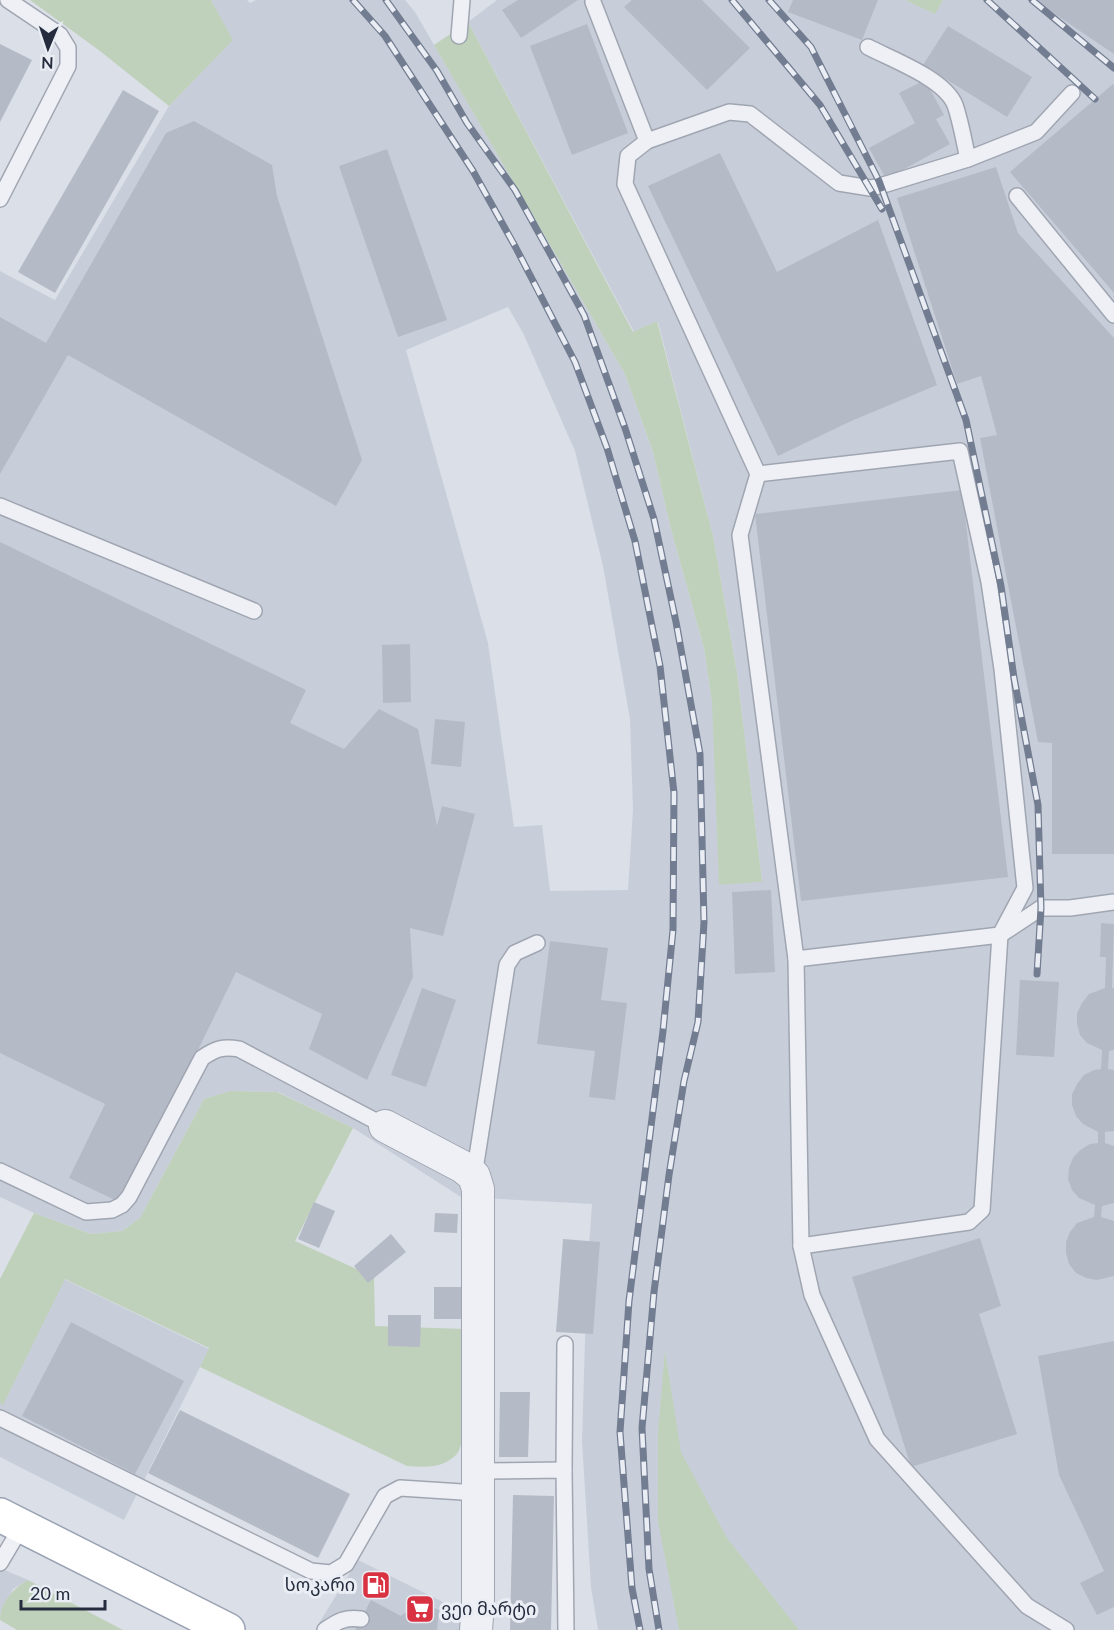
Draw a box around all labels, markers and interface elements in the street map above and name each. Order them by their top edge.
north arrow [18,18,78,78]
text: N [41,54,54,73]
fuel station icon: სოკარი [360,1569,392,1601]
scale bar [21,1573,105,1611]
place label: სოკარი [285,1573,355,1596]
text: 20 m [30,1582,70,1604]
supermarket icon: ვეი მარტი [404,1593,436,1625]
place label: ვეი მარტი [441,1597,536,1620]

